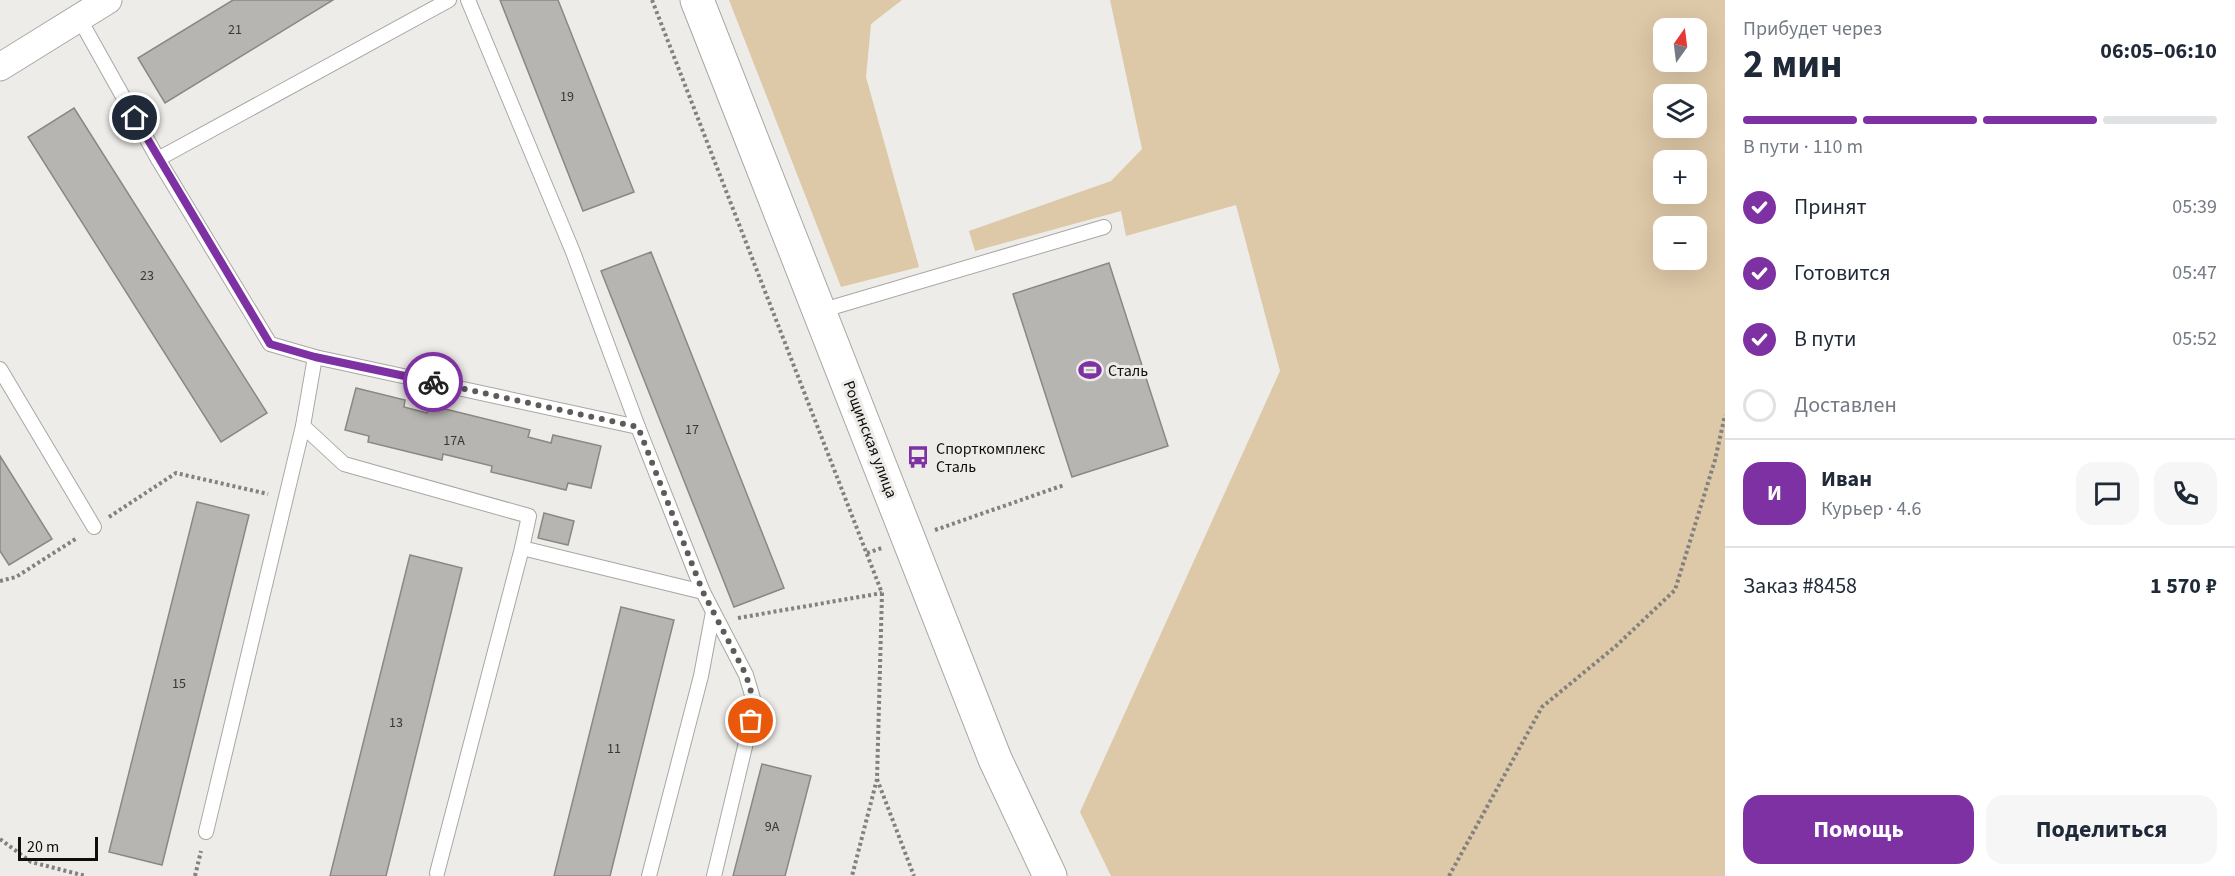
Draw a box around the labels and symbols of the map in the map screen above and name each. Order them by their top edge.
north arrow [1653,18,1707,72]
house number: 21 [228,20,242,40]
house number: 19 [560,87,574,107]
pin [109,92,160,143]
house number: 23 [140,266,154,286]
courier [403,352,463,412]
sports icon: Сталь [1077,357,1103,383]
place label: Сталь [1108,360,1148,382]
street label: Рощинская улица [838,378,903,501]
house number: 17 [685,420,699,440]
house number: 17А [443,431,465,451]
place label: Спорткомплекс Сталь [936,438,1045,478]
bus stop icon: Спорткомплекс Сталь [905,444,931,470]
house number: 15 [172,674,186,694]
pin [725,695,776,746]
house number: 13 [389,713,403,733]
house number: 11 [607,739,621,759]
house number: 9А [765,817,780,837]
scale bar [18,834,98,862]

